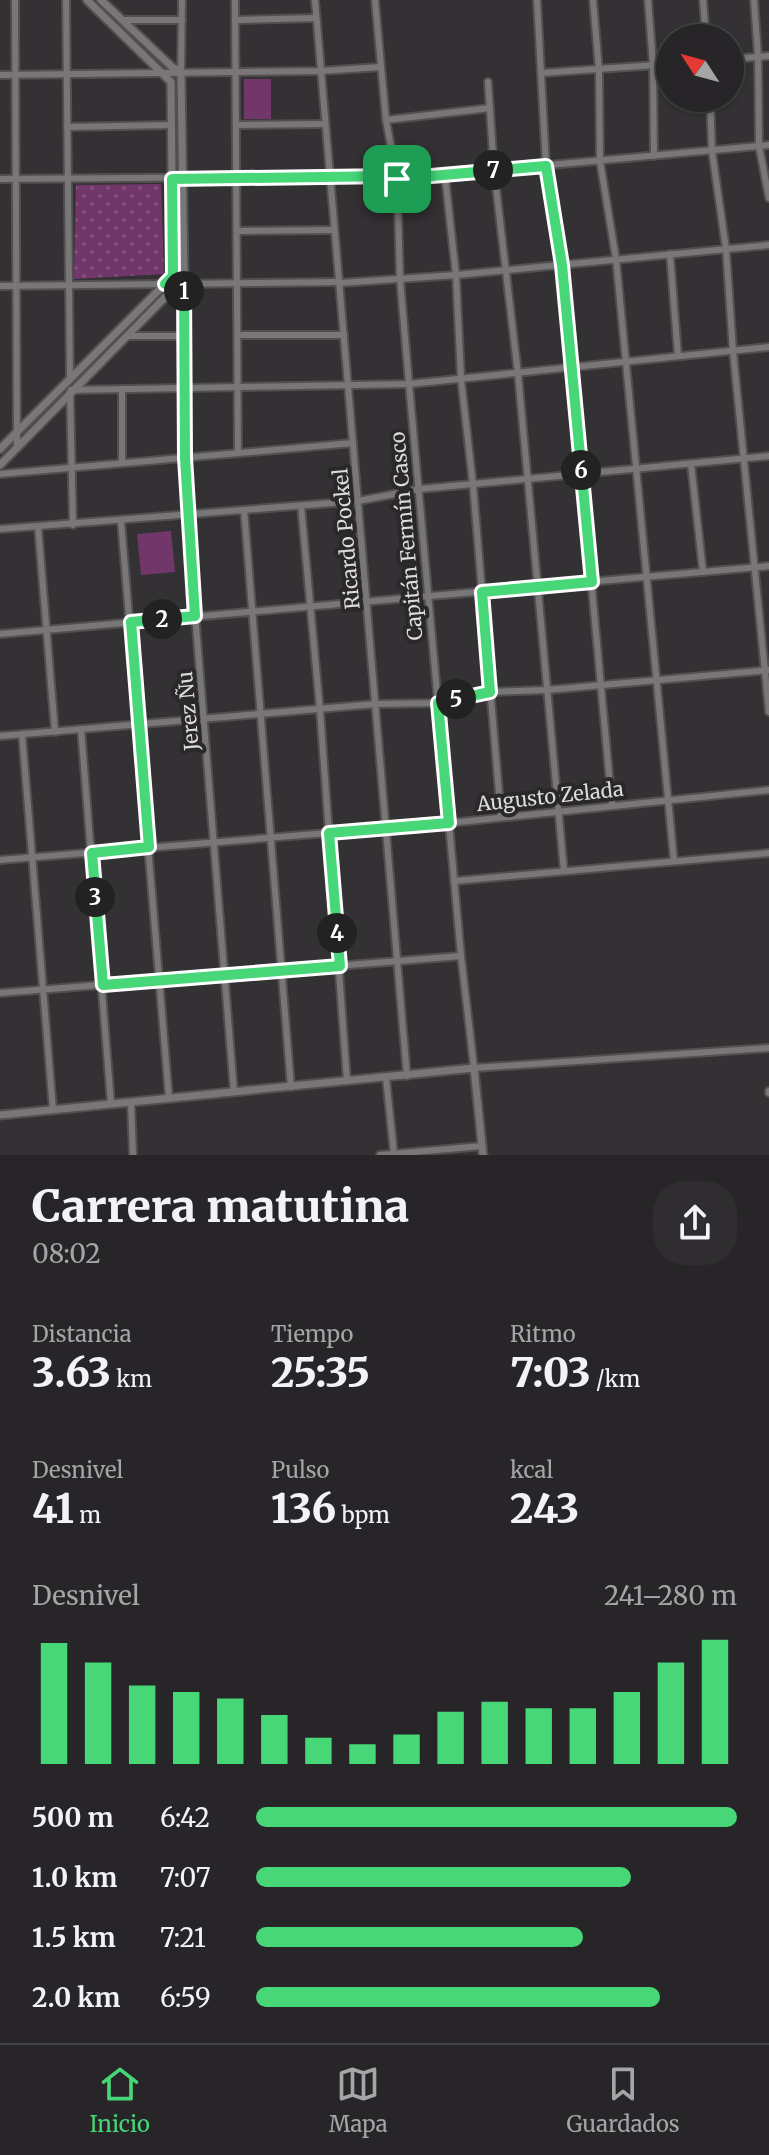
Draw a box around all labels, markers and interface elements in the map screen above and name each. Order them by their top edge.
north arrow [656,24,744,112]
map controls [656,24,744,112]
pin [363,145,431,213]
pin: 7 [473,150,513,190]
text: 7 [486,156,500,184]
icon: arrive [375,157,419,201]
pin: 1 [164,271,204,311]
text: 1 [179,277,189,305]
street label: Capitán Fermín Casco [384,430,428,641]
pin: 6 [561,450,601,490]
text: 6 [574,456,588,484]
street label: Ricardo Pockel [327,467,365,611]
pin: 2 [142,599,182,639]
text: 2 [156,605,168,633]
street label: Jerez Ñu [171,670,204,753]
pin: 5 [436,679,476,719]
text: 5 [450,685,462,713]
street label: Augusto Zelada [474,776,625,816]
pin: 3 [75,877,115,917]
text: 3 [89,883,101,911]
pin: 4 [317,913,357,953]
text: 4 [330,919,344,947]
text: Carrera matutina [32,1179,409,1234]
button: share [653,1181,737,1265]
text: 08:02 [32,1237,101,1270]
text: Distancia [32,1320,131,1348]
text: Tiempo [271,1320,353,1348]
text: Ritmo [510,1320,576,1348]
text: 3.63 [32,1348,111,1398]
text: 25:35 [271,1348,370,1398]
text: 7:03 [510,1348,591,1398]
text: km [111,1365,152,1393]
text: /km [591,1365,640,1393]
text: Desnivel [32,1456,123,1484]
text: Pulso [271,1456,329,1484]
text: kcal [510,1456,553,1484]
text: 41 [32,1484,74,1534]
text: 136 [271,1484,336,1534]
text: 243 [510,1484,579,1534]
text: m [74,1501,101,1529]
text: bpm [336,1501,390,1529]
text: Desnivel [32,1579,140,1612]
text: 241–280 m [604,1579,737,1612]
text: 500 m [32,1801,114,1834]
text: 6:42 [160,1801,210,1834]
text: 1.0 km [32,1861,117,1894]
text: 7:07 [160,1861,211,1894]
text: 1.5 km [32,1921,116,1954]
text: 7:21 [160,1921,206,1954]
text: 2.0 km [32,1981,120,2014]
text: 6:59 [160,1981,211,2014]
tab: Inicio [89,2062,150,2138]
tab: Mapa [329,2062,388,2138]
tab: Guardados [566,2062,680,2138]

